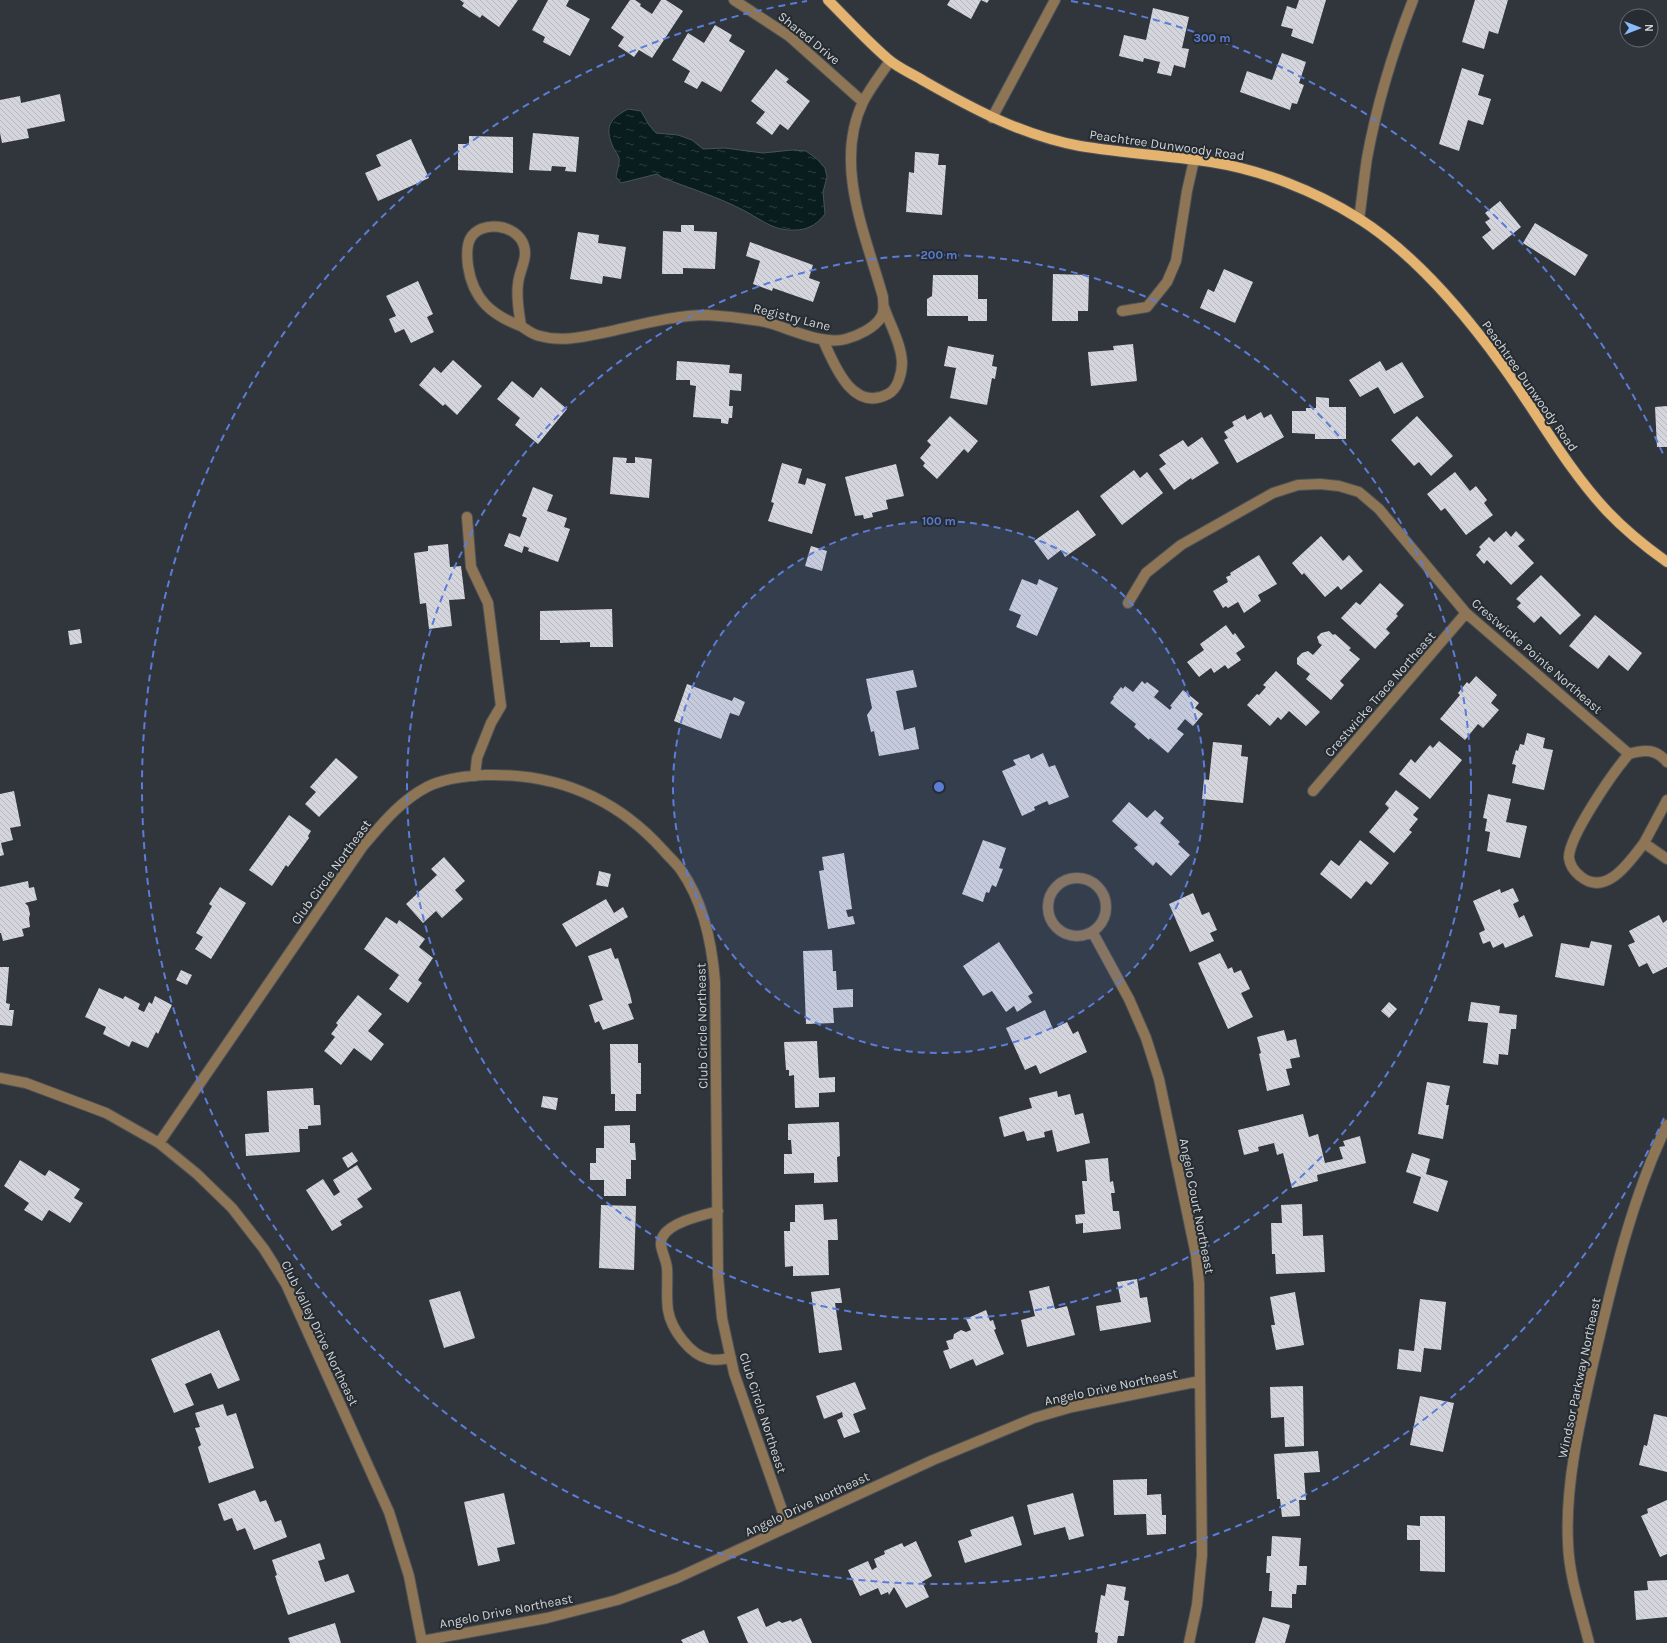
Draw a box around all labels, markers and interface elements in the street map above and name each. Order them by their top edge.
street label: Shared Drive [775,8,843,68]
north arrow [1619,8,1659,48]
text: N [1642,24,1655,32]
text: 300 m [1193,31,1231,45]
street label: Peachtree Dunwoody Road [1089,127,1245,163]
text: 200 m [921,248,957,262]
street label: Registry Lane [752,300,833,334]
street label: Peachtree Dunwoody Road [1479,318,1581,454]
text: 100 m [922,514,956,528]
street label: Crestwicke Pointe Northeast [1469,595,1605,717]
street label: Crestwicke Trace Northeast [1322,628,1439,760]
centre of rings [932,780,946,794]
street label: Club Circle Northeast [288,817,374,927]
street label: Club Circle Northeast [693,963,711,1089]
street label: Angelo Court Northeast [1176,1137,1218,1275]
street label: Club Valley Drive Northeast [278,1258,362,1408]
street label: Windsor Parkway Northeast [1555,1296,1603,1460]
street label: Club Circle Northeast [736,1351,790,1475]
street label: Angelo Drive Northeast [1043,1366,1179,1408]
street label: Angelo Drive Northeast [742,1469,872,1539]
street label: Angelo Drive Northeast [438,1591,574,1631]

